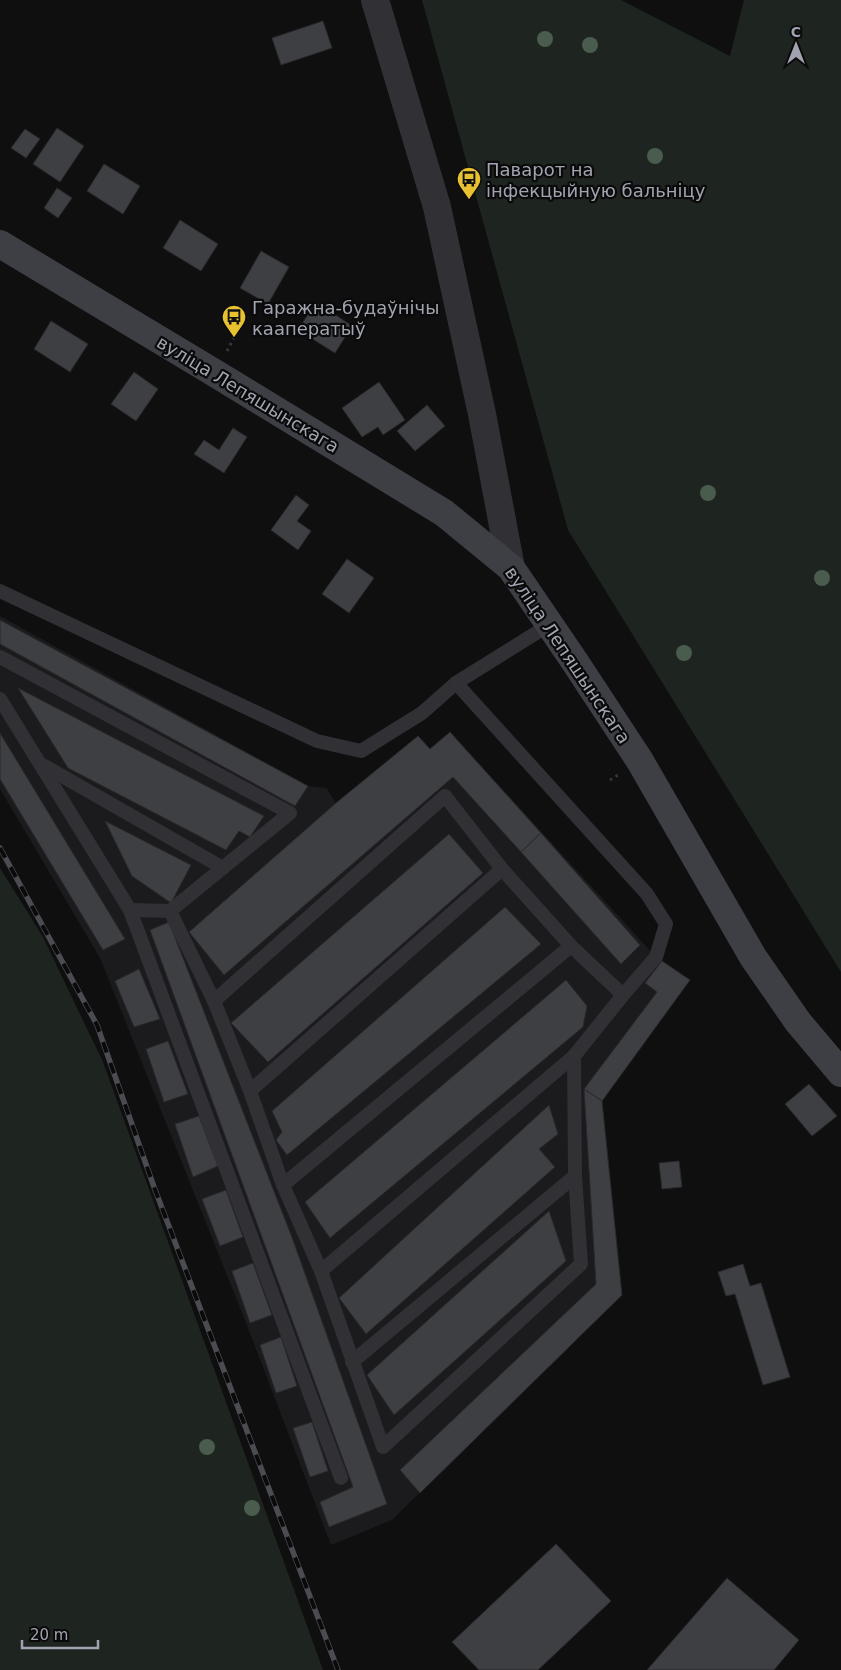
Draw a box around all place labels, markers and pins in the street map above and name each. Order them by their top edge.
place label: Паварот на інфекцыйную бальніцу [486,159,706,201]
bus stop icon: Паварот на інфекцыйную бальніцу [456,166,482,200]
place label: Гаражна-будаўнічы кааператыў [252,297,439,339]
bus stop icon: Гаражна-будаўнічы кааператыў [221,304,247,338]

